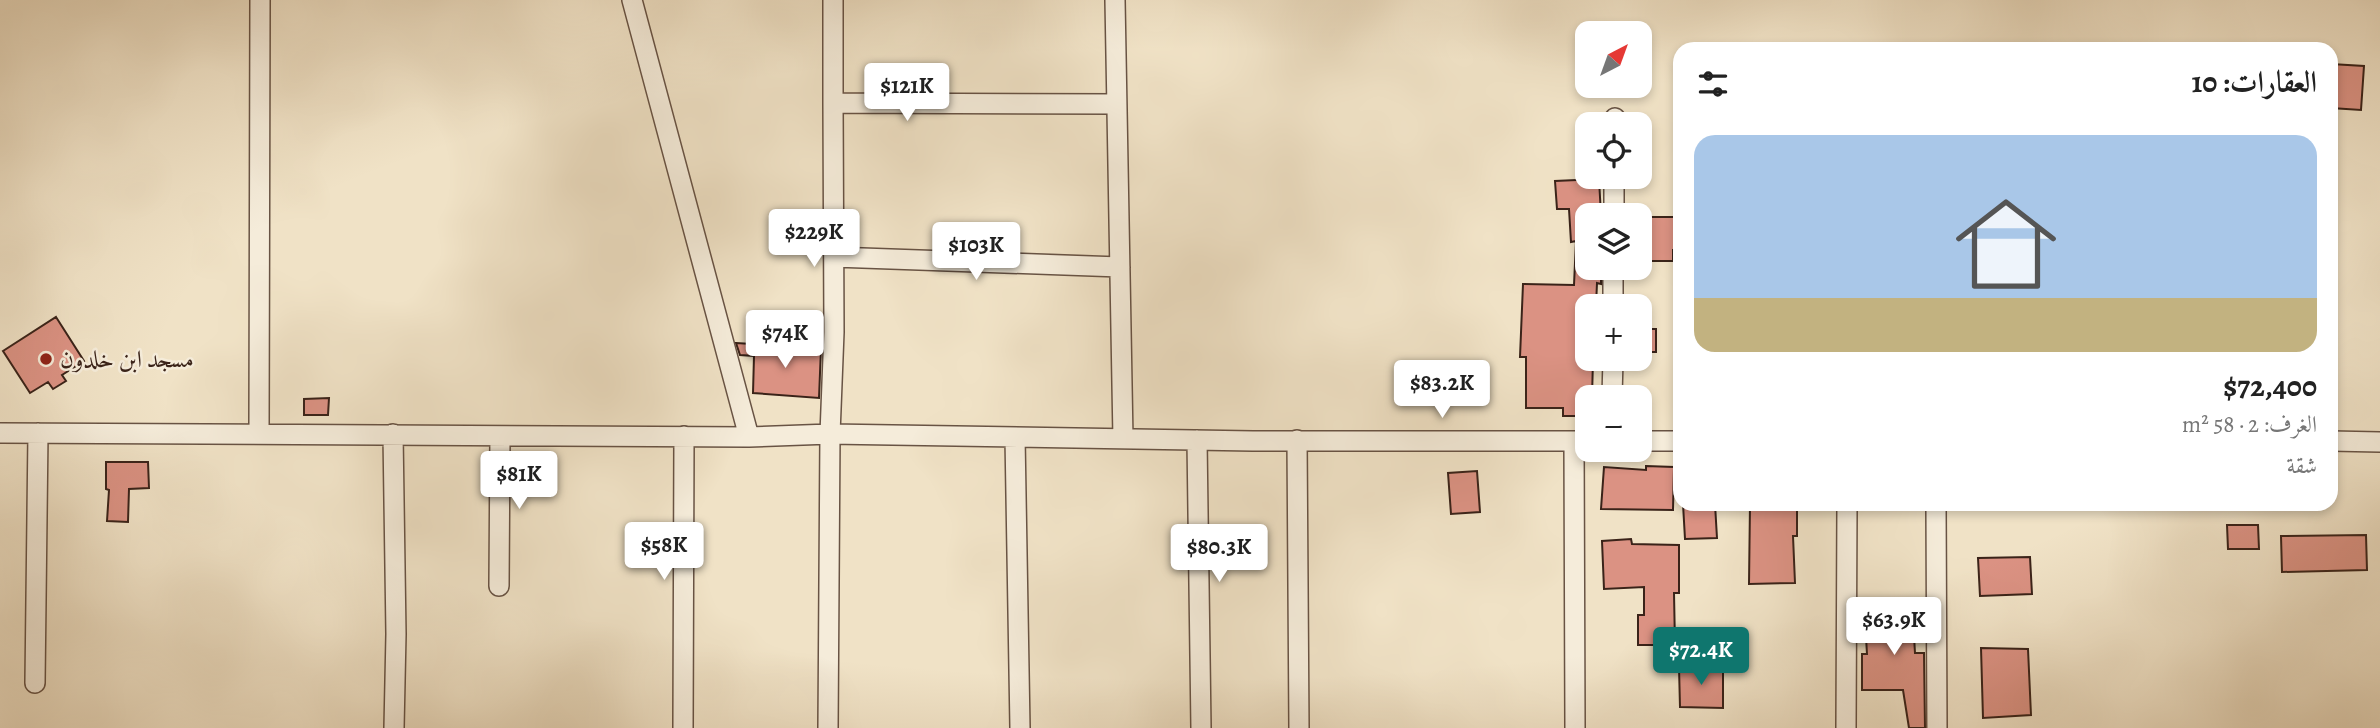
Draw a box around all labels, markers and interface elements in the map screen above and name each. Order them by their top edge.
north arrow [1575,21,1652,98]
map controls [1575,21,1652,462]
text: العقارات: 10 [2192,62,2317,102]
pin: $121K [858,64,956,123]
icon: filters [1694,65,1732,103]
text: $121K [880,70,934,101]
button: locate [1575,112,1652,189]
icon: home [1943,181,2069,307]
button: layers [1575,203,1652,280]
pin: $229K [765,210,863,269]
text: $229K [785,216,843,247]
pin: $103K [927,222,1025,282]
text: $103K [948,229,1004,260]
button: + [1575,294,1652,371]
pin: $74K [744,310,826,370]
text: $74K [762,317,808,348]
place label: مسجد ابن خلدون [60,343,194,375]
marker: مسجد ابن خلدون [38,351,54,367]
pin: $83.2K [1385,360,1499,420]
text: $72,400 [2223,366,2317,406]
text: $83.2K [1410,367,1474,398]
button: − [1575,385,1652,462]
text: الغرف: 2 · 58 m² [2182,409,2317,440]
text: شقة [2287,450,2317,481]
pin: $81K [478,452,560,511]
text: $81K [496,458,542,489]
pin: $58K [623,522,705,582]
pin: $80.3K [1162,524,1276,584]
text: $58K [641,529,687,560]
text: $80.3K [1187,531,1251,562]
pin: $63.9K [1837,598,1951,657]
text: $63.9K [1862,604,1926,635]
pin: $72.4K [1644,628,1758,687]
text: $72.4K [1669,634,1733,665]

